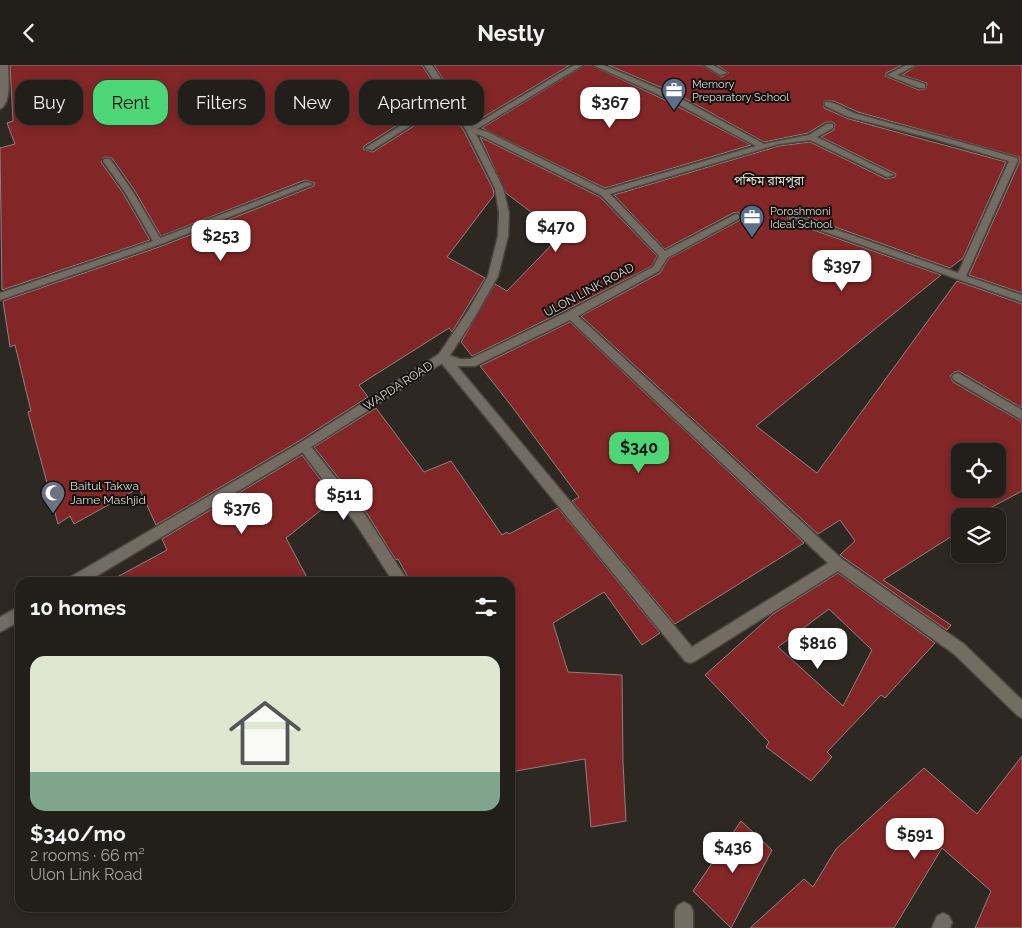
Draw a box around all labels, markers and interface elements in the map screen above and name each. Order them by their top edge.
icon: back [15,19,43,47]
icon: share [979,19,1007,47]
text: Nestly [477,20,545,46]
office icon: Memory Preparatory School [661,77,687,111]
place label: Memory Preparatory School [692,78,789,104]
chip: Buy [15,80,83,125]
chip: Rent [93,80,168,125]
chip: Filters [178,80,265,125]
chip: New [275,80,349,125]
chip: Apartment [359,80,484,125]
pin: $367 [580,87,640,129]
text: $367 [591,93,629,112]
district label: পশ্চিম রামপুরা [734,173,805,189]
office icon: Poroshmoni Ideal School [739,204,765,238]
place label: Poroshmoni Ideal School [770,205,833,231]
pin: $470 [526,211,586,253]
text: $470 [537,217,575,236]
pin: $253 [191,219,251,262]
text: $253 [203,226,239,245]
pin: $397 [812,249,872,292]
text: $397 [823,256,861,275]
street label: ULON LINK ROAD [541,260,637,320]
street label: WAPDA ROAD [361,358,436,414]
pin: $340 [609,431,669,474]
text: $340 [620,438,658,457]
map controls [951,443,1006,563]
button: locate [951,443,1006,498]
place label: Baitul Takwa Jame Mashjid [70,479,146,507]
pin: $511 [314,479,374,521]
mosque icon: Baitul Takwa Jame Mashjid [40,480,66,514]
text: $511 [327,485,361,504]
pin: $376 [212,493,272,535]
text: $376 [223,499,261,518]
button: layers [951,508,1006,563]
icon: filters [472,593,500,621]
text: 10 homes [30,595,126,620]
pin: $816 [788,627,848,670]
text: $816 [799,634,837,653]
icon: home [220,688,310,778]
pin: $591 [885,817,945,860]
text: $340/mo [30,821,126,846]
text: $591 [897,824,933,843]
pin: $436 [703,831,763,874]
text: $436 [714,838,752,857]
text: 2 rooms · 66 m² [30,846,145,865]
text: Ulon Link Road [30,865,142,884]

